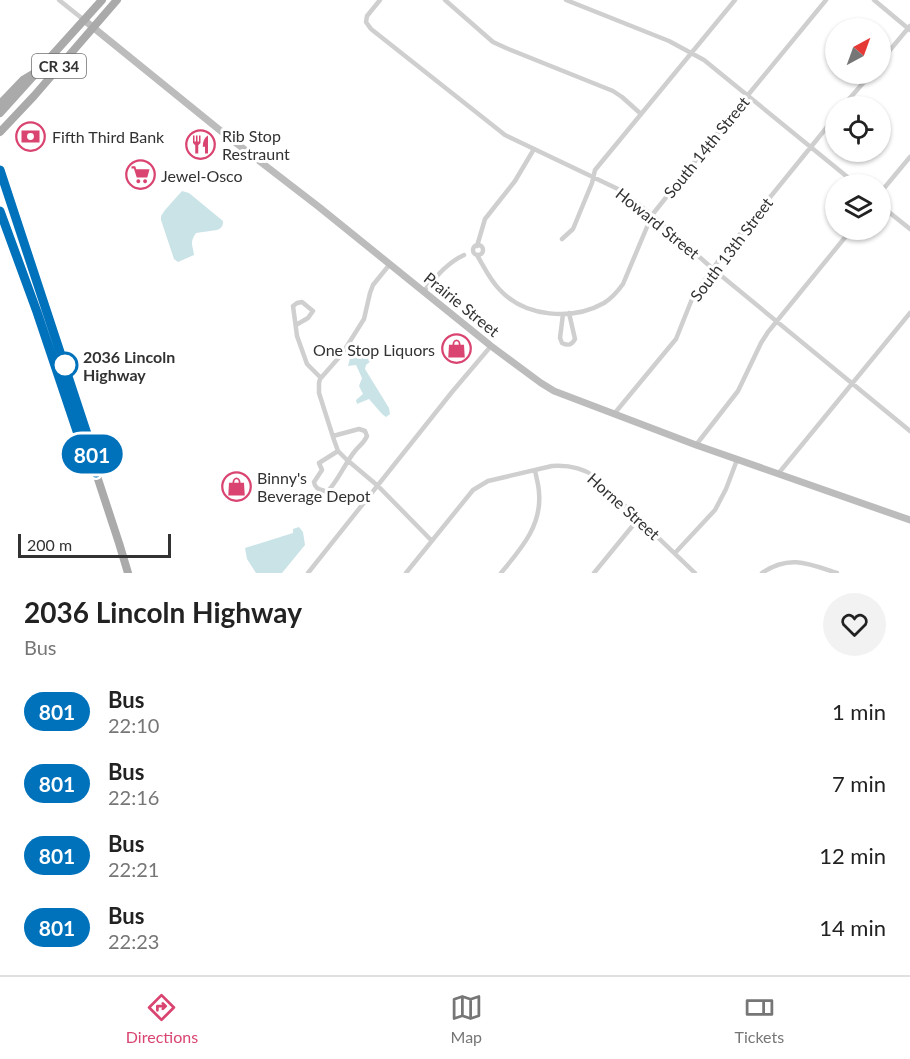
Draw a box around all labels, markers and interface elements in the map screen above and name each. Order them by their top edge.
north arrow [825,18,891,84]
map controls [825,18,891,240]
road number: CR 34 [32,54,86,78]
street label: South 14th Street [659,92,753,201]
button: locate [825,96,891,162]
bank icon: Fifth Third Bank [15,120,47,152]
place label: Rib Stop Restraunt [222,126,290,163]
place label: Fifth Third Bank [52,127,165,146]
restaurant icon: Rib Stop Restraunt [185,128,217,160]
supermarket icon: Jewel-Osco [124,159,156,191]
place label: Jewel-Osco [161,166,243,185]
button: layers [825,174,891,240]
street label: Howard Street [612,184,704,263]
street label: South 13th Street [686,193,776,305]
street label: Prairie Street [421,268,504,340]
shop icon: One Stop Liquors [440,333,472,365]
place label: One Stop Liquors [313,340,435,359]
place label: 2036 Lincoln Highway [83,347,175,384]
marker: 2036 Lincoln Highway [52,352,78,378]
line badge: 801 [58,434,127,474]
text: 801 [74,442,110,467]
place label: Binny's Beverage Depot [257,468,371,505]
street label: Horne Street [584,469,664,544]
shop icon: Binny's Beverage Depot [220,470,252,502]
scale bar [18,531,171,558]
text: 200 m [27,535,72,554]
button: heart [823,593,886,656]
text: 2036 Lincoln Highway [24,595,302,629]
text: Bus [24,635,57,659]
text: Bus [108,686,144,713]
text: 1 min [832,698,886,725]
text: 801 [39,699,75,724]
text: 22:10 [108,713,159,737]
text: Bus [108,758,144,785]
text: 7 min [832,770,886,797]
text: 801 [39,771,75,796]
text: 22:16 [108,785,159,809]
text: Bus [108,830,144,857]
text: 12 min [819,842,886,869]
text: 801 [39,843,75,868]
text: 22:21 [108,857,159,881]
text: Bus [108,902,144,929]
text: 14 min [819,914,886,941]
text: 801 [39,915,75,940]
text: 22:23 [108,929,159,953]
tab: Directions [126,991,198,1046]
tab: Map [450,991,483,1046]
tab: Tickets [735,991,784,1046]

